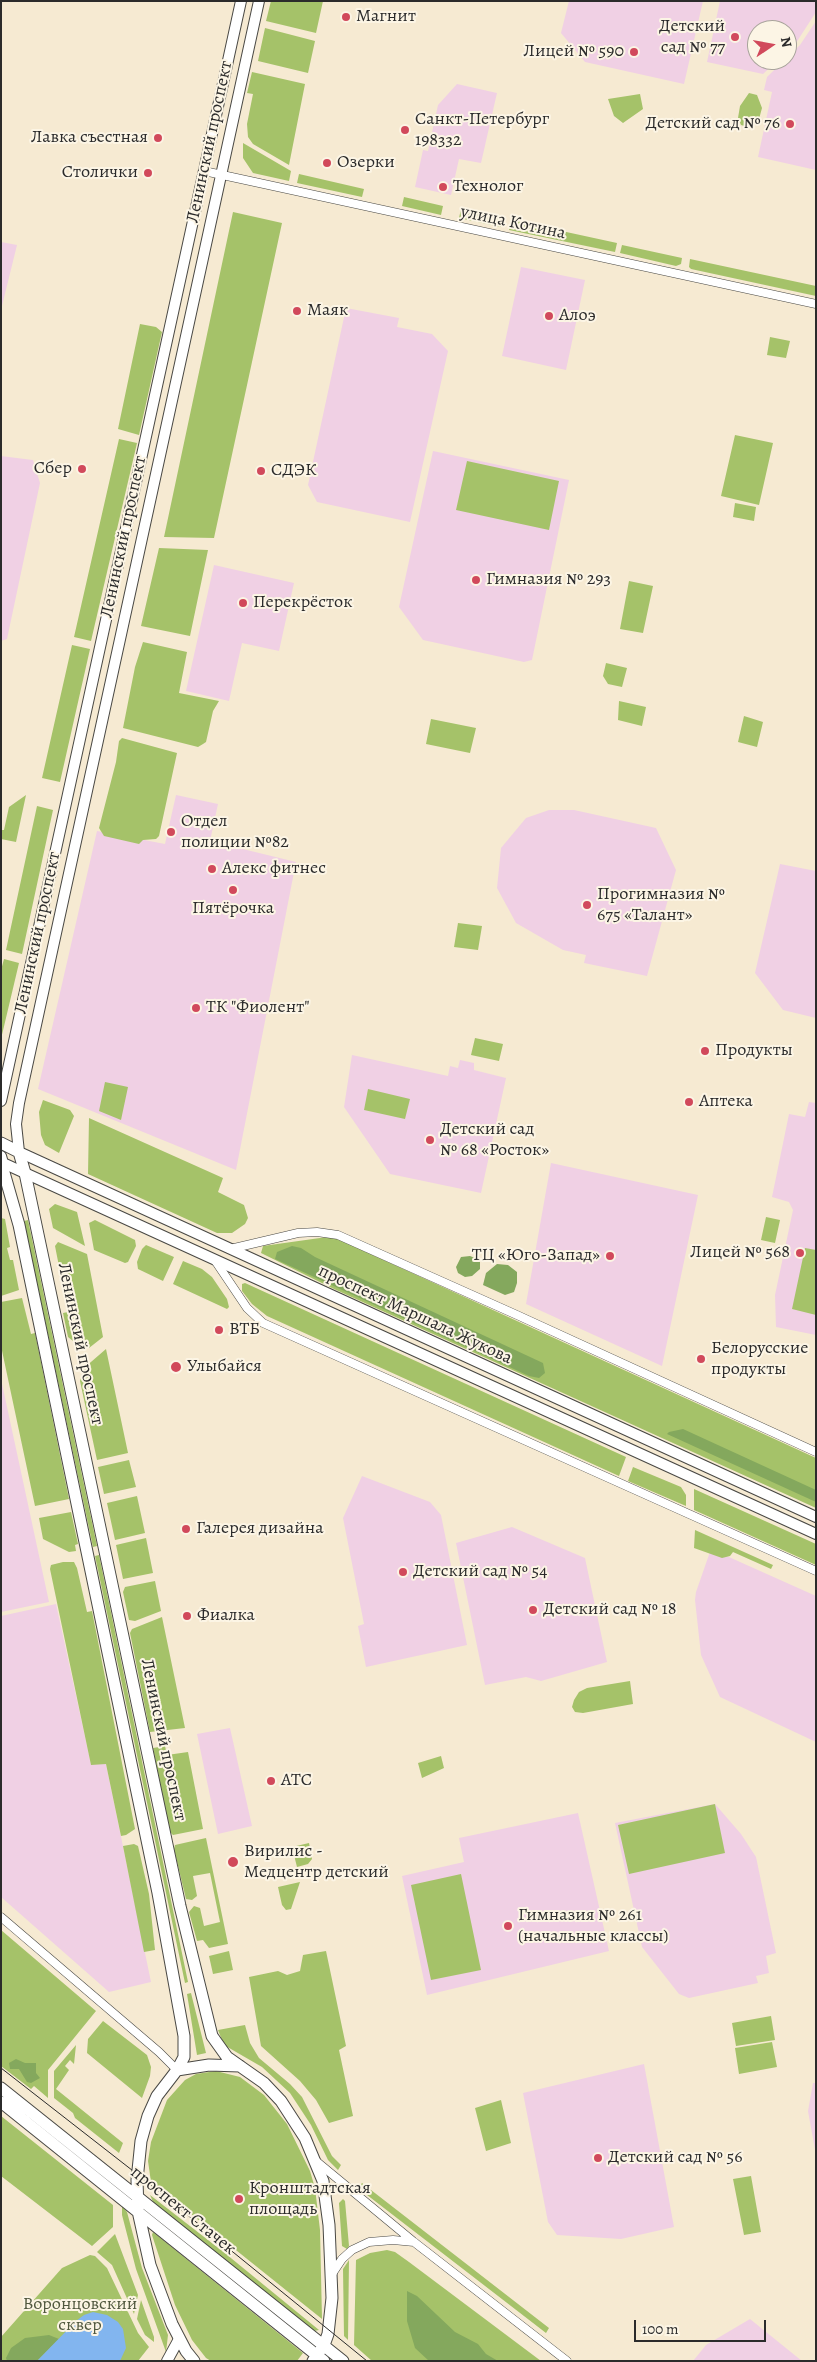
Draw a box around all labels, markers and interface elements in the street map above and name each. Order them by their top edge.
place label: Магнит [356,6,416,28]
marker: Магнит [340,11,352,23]
place label: Детский сад № 77 [659,16,725,58]
north arrow [747,20,797,70]
marker: Детский сад № 77 [729,31,741,43]
text: N [776,35,797,49]
place label: Лицей № 590 [523,41,624,63]
marker: Лицей № 590 [628,46,640,58]
street label: Ленинский проспект [182,59,238,225]
place label: Санкт-Петербург 198332 [415,109,549,152]
place label: Детский сад № 76 [646,113,780,135]
marker: Детский сад № 76 [784,118,796,130]
marker: Санкт-Петербург 198332 [399,124,411,136]
place label: Лавка съестная [31,127,148,149]
marker: Лавка съестная [152,132,164,144]
place label: Озерки [337,152,395,174]
marker: Озерки [321,157,333,169]
place label: Столички [62,162,138,184]
marker: Столички [142,167,154,179]
place label: Технолог [453,176,524,198]
marker: Технолог [437,181,449,193]
street label: улица Котина [458,201,568,245]
place label: Маяк [307,300,348,322]
marker: Маяк [291,305,303,317]
place label: Алоэ [559,305,596,327]
marker: Алоэ [543,310,555,322]
street label: Ленинский проспект [96,454,152,620]
place label: Сбер [34,458,72,480]
place label: СДЭК [271,460,316,482]
marker: Сбер [76,463,88,475]
marker: СДЭК [255,465,267,477]
place label: Гимназия № 293 [486,569,611,591]
marker: Гимназия № 293 [470,574,482,586]
place label: Перекрёсток [253,592,353,614]
marker: Перекрёсток [237,597,249,609]
place label: Отдел полиции №82 [181,811,289,854]
marker: Отдел полиции №82 [165,826,177,838]
street label: Ленинский проспект [10,850,66,1016]
place label: Алекс фитнес [222,858,326,880]
marker: Алекс фитнес [206,863,218,875]
marker: Пятёрочка [227,884,239,896]
place label: Прогимназия № 675 «Талант» [597,884,725,926]
place label: Пятёрочка [192,898,274,920]
marker: Прогимназия № 675 «Талант» [581,899,593,911]
place label: ТК "Фиолент" [206,997,310,1019]
marker: ТК "Фиолент" [190,1002,202,1014]
place label: Продукты [715,1040,793,1062]
marker: Продукты [699,1045,711,1057]
place label: Аптека [699,1091,753,1113]
marker: Аптека [683,1096,695,1108]
place label: Детский сад № 68 «Росток» [440,1119,549,1162]
marker: Детский сад № 68 «Росток» [424,1134,436,1146]
place label: Лицей № 568 [690,1242,790,1264]
place label: ТЦ «Юго-Запад» [472,1245,600,1267]
marker: Лицей № 568 [794,1247,806,1259]
marker: ТЦ «Юго-Запад» [604,1250,616,1262]
street label: Ленинский проспект [52,1261,108,1427]
street label: проспект Маршала Жукова [315,1261,515,1369]
place label: ВТБ [229,1319,260,1341]
marker: ВТБ [213,1324,225,1336]
place label: Белорусские продукты [711,1338,808,1380]
marker: Белорусские продукты [695,1353,707,1365]
place label: Улыбайся [187,1356,262,1378]
marker: Улыбайся [169,1360,183,1374]
place label: Галерея дизайна [196,1518,324,1540]
marker: Галерея дизайна [180,1523,192,1535]
place label: Детский сад № 54 [413,1561,547,1583]
marker: Детский сад № 54 [397,1566,409,1578]
place label: Детский сад № 18 [543,1599,676,1621]
marker: Детский сад № 18 [527,1604,539,1616]
place label: Фиалка [197,1605,255,1627]
marker: Фиалка [181,1610,193,1622]
street label: Ленинский проспект [135,1657,191,1823]
place label: АТС [281,1770,312,1792]
marker: АТС [265,1775,277,1787]
place label: Вирилис - Медцентр детский [244,1841,389,1884]
marker: Вирилис - Медцентр детский [226,1855,240,1869]
place label: Гимназия № 261 (начальные классы) [518,1905,669,1948]
marker: Гимназия № 261 (начальные классы) [502,1920,514,1932]
place label: Детский сад № 56 [608,2147,743,2169]
marker: Детский сад № 56 [592,2152,604,2164]
street label: проспект Стачек [126,2162,240,2260]
place label: Кронштадтская площадь [249,2178,371,2220]
marker: Кронштадтская площадь [233,2193,245,2205]
park label: Воронцовский сквер [23,2294,137,2336]
scale bar [637,2310,770,2342]
text: 100 m [642,2319,679,2339]

